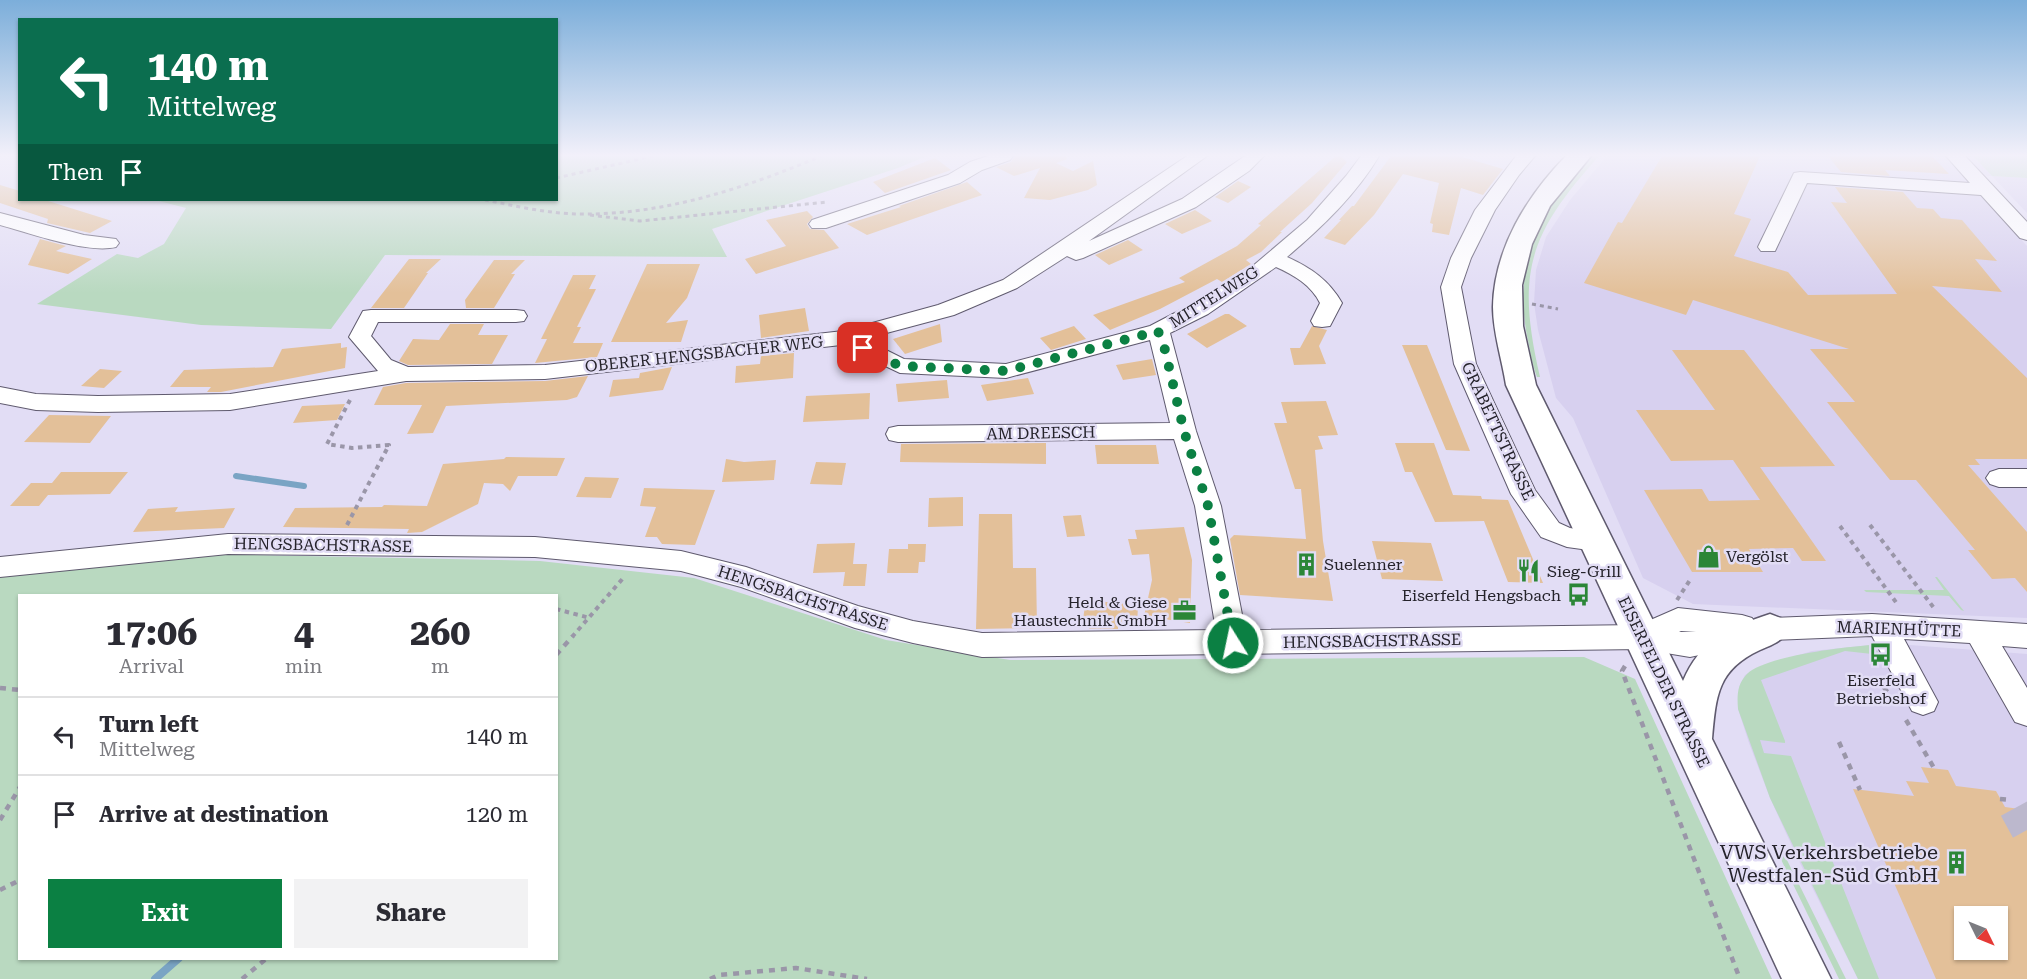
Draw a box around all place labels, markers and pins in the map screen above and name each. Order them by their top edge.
pin [837,322,888,373]
shop icon: Vergölst [1695,543,1721,569]
place label: Vergölst [1726,547,1788,566]
building icon: Suelenner [1293,551,1319,577]
place label: Suelenner [1324,555,1403,574]
restaurant icon: Sieg-Grill [1516,558,1542,584]
place label: Sieg-Grill [1547,562,1621,581]
bus stop icon: Eiserfeld Hengsbach [1566,582,1592,608]
place label: Eiserfeld Hengsbach [1402,586,1561,605]
place label: Held & Giese Haustechnik GmbH [1014,593,1167,630]
office icon: Held & Giese Haustechnik GmbH [1172,598,1198,624]
bus stop icon: Eiserfeld Betriebshof [1868,642,1894,668]
place label: Eiserfeld Betriebshof [1836,671,1927,708]
place label: VWS Verkehrsbetriebe Westfalen-Süd GmbH [1720,840,1938,887]
building icon: VWS Verkehrsbetriebe Westfalen-Süd GmbH [1943,850,1969,876]

